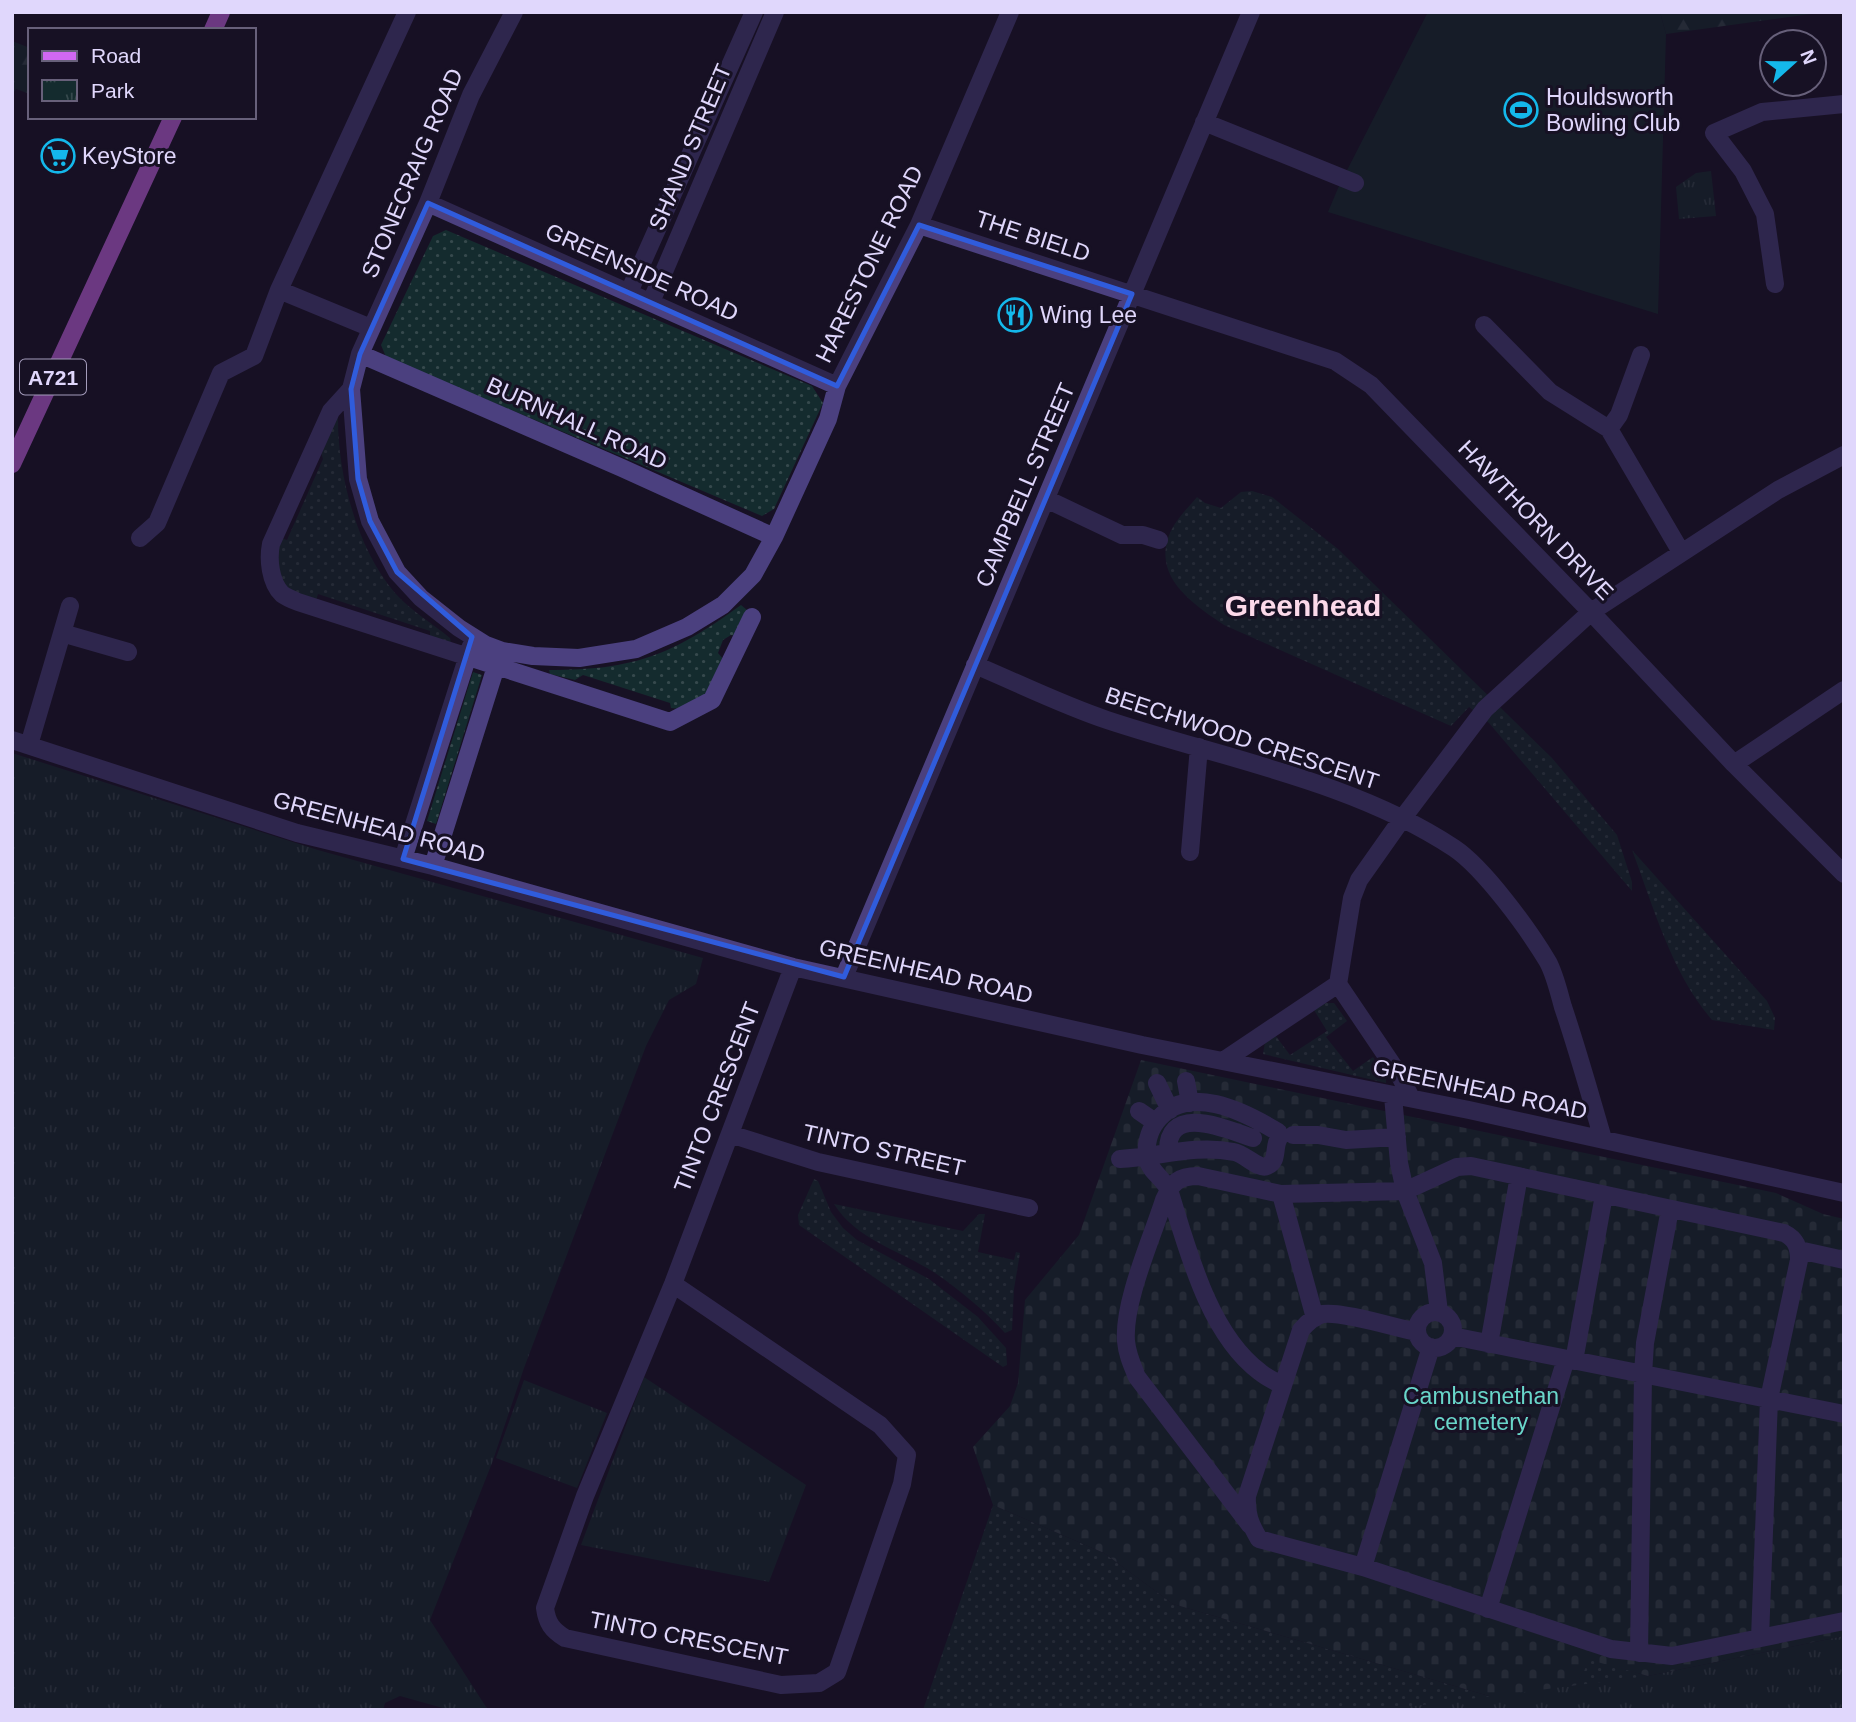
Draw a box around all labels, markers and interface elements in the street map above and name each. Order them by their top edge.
legend [28,28,256,119]
north arrow [1758,28,1828,98]
text: Road [91,44,141,67]
text: N [1796,47,1821,67]
street label: SHAND STREET [643,60,737,234]
street label: STONECRAIG ROAD [356,65,468,281]
text: Park [91,79,135,102]
place label: Houldsworth Bowling Club [1546,84,1680,136]
sports icon: Houldsworth Bowling Club [1502,91,1540,129]
supermarket icon: KeyStore [39,137,77,175]
place label: KeyStore [82,143,177,169]
street label: HARESTONE ROAD [810,161,928,367]
street label: THE BIELD [972,205,1094,267]
street label: GREENSIDE ROAD [542,218,742,326]
restaurant icon: Wing Lee [996,296,1034,334]
place label: Wing Lee [1040,302,1137,328]
road number: A721 [20,360,86,394]
street label: BURNHALL ROAD [483,372,671,474]
street label: CAMPBELL STREET [970,379,1080,591]
street label: HAWTHORN DRIVE [1453,435,1619,605]
district label: Greenhead [1225,589,1381,622]
street label: BEECHWOOD CRESCENT [1102,681,1382,795]
street label: GREENHEAD ROAD [270,786,488,868]
street label: GREENHEAD ROAD [817,934,1035,1008]
street label: TINTO CRESCENT [669,998,765,1196]
street label: GREENHEAD ROAD [1370,1054,1590,1124]
street label: TINTO STREET [800,1119,968,1181]
park label: Cambusnethan cemetery [1403,1383,1559,1435]
street label: TINTO CRESCENT [588,1606,790,1670]

